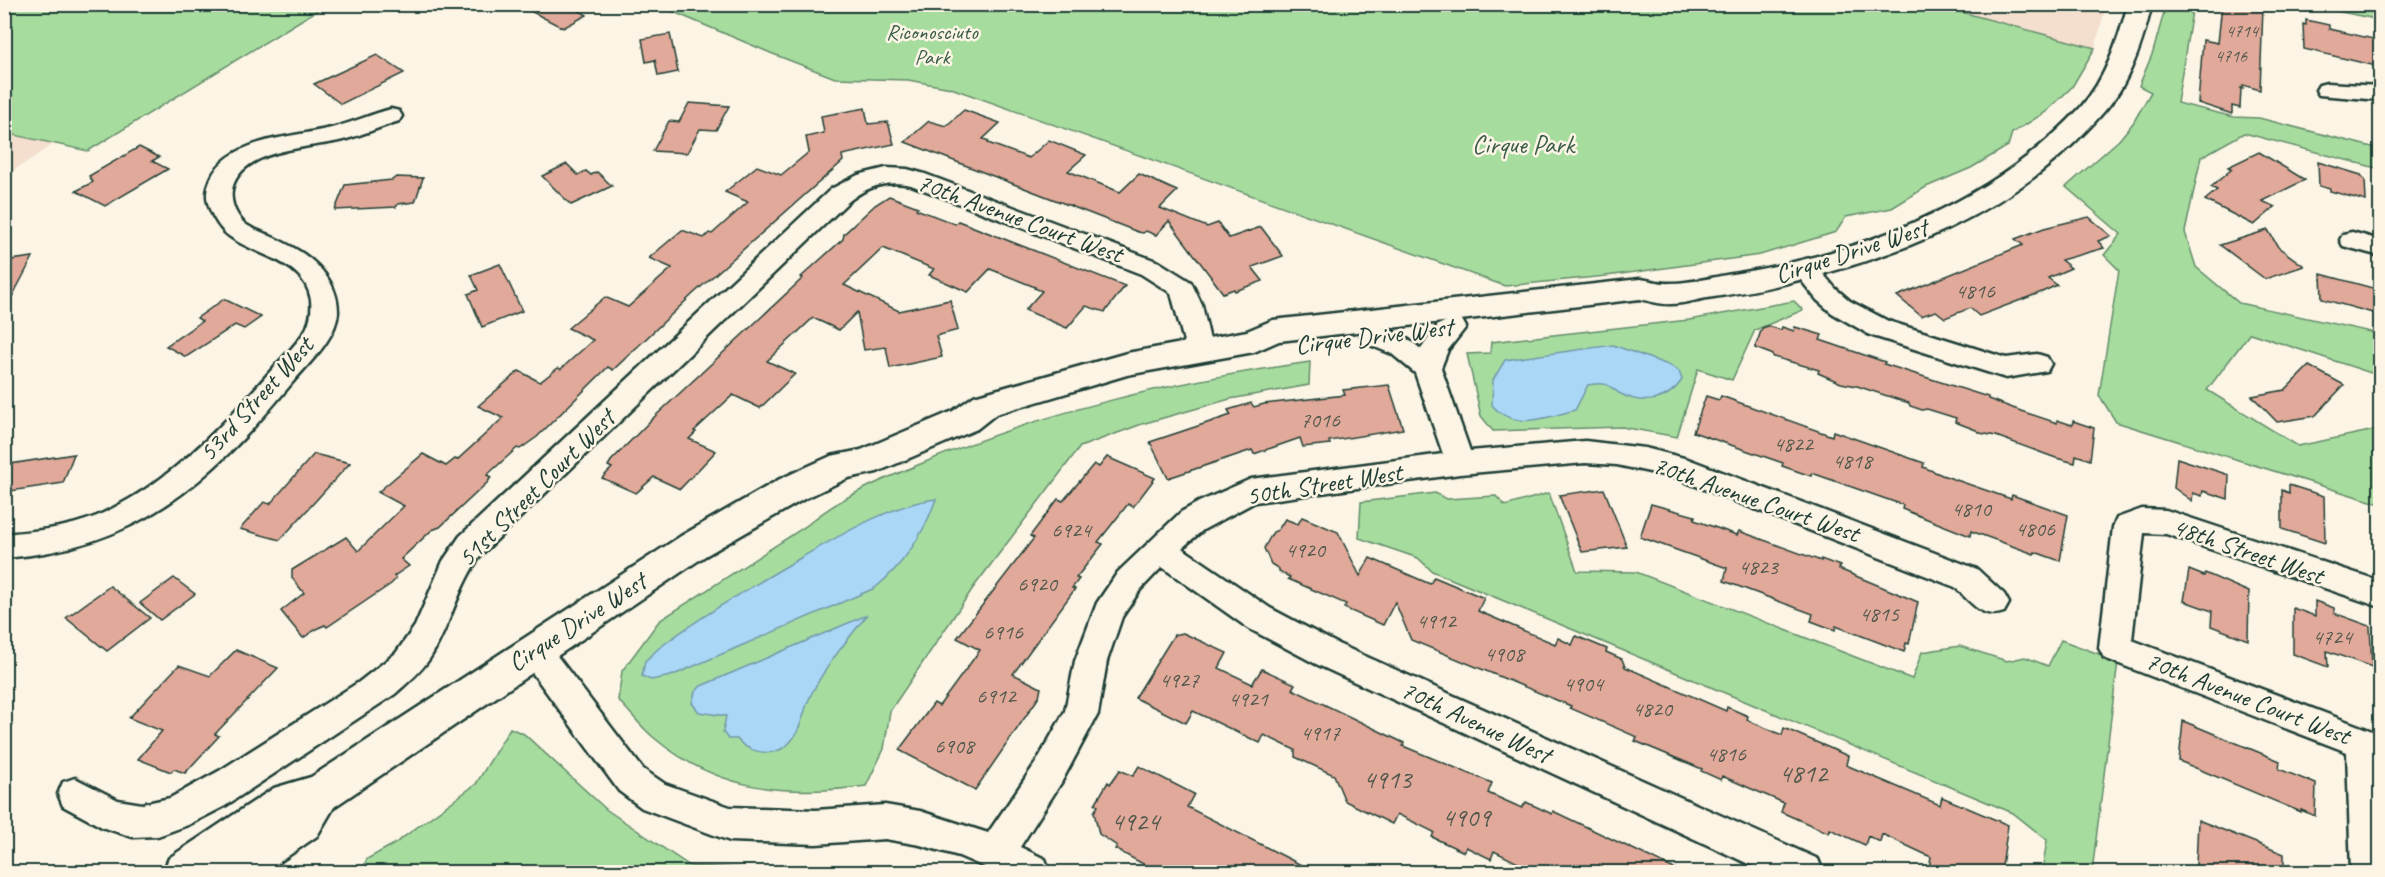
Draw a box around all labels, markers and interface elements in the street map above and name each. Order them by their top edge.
park label: Riconosciuto Park [886,18,979,71]
house number: 4714 [2226,20,2260,42]
house number: 4716 [2215,45,2248,67]
park label: Cirque Park [1472,128,1576,161]
street label: 70th Avenue Court West [913,166,1129,271]
street label: Cirque Drive West [1771,210,1935,291]
house number: 4816 [1955,277,1996,305]
street label: Cirque Drive West [1293,310,1458,362]
street label: 53rd Street West [191,328,322,468]
street label: 51st Street Court West [450,400,624,574]
house number: 7016 [1300,406,1341,434]
house number: 4822 [1773,430,1815,458]
house number: 4818 [1832,447,1874,475]
street label: 70th Avenue Court West [1648,448,1866,551]
street label: 50th Street West [1244,455,1407,513]
house number: 4810 [1951,495,1993,523]
street label: 48th Street West [2168,510,2330,593]
house number: 4806 [2015,515,2056,543]
house number: 6924 [1051,516,1093,544]
house number: 4920 [1285,536,1327,564]
house number: 4823 [1738,553,1780,581]
street label: Cirque Drive West [502,563,655,679]
house number: 6920 [1017,570,1059,598]
house number: 4815 [1859,600,1900,628]
house number: 4912 [1416,607,1458,635]
house number: 6916 [983,618,1024,646]
house number: 4724 [2312,623,2354,651]
house number: 4908 [1484,640,1526,668]
street label: 70th Avenue Court West [2141,644,2357,753]
house number: 4927 [1159,666,1200,694]
house number: 4904 [1563,670,1605,698]
street label: 70th Avenue West [1396,673,1559,772]
house number: 6912 [976,682,1018,710]
house number: 4921 [1228,685,1269,713]
house number: 4820 [1632,695,1674,723]
house number: 4917 [1300,719,1341,747]
house number: 6908 [934,732,976,760]
house number: 4816 [1706,740,1747,768]
house number: 4812 [1779,756,1829,790]
house number: 4913 [1363,762,1413,796]
house number: 4909 [1442,800,1492,834]
house number: 4924 [1111,804,1162,838]

